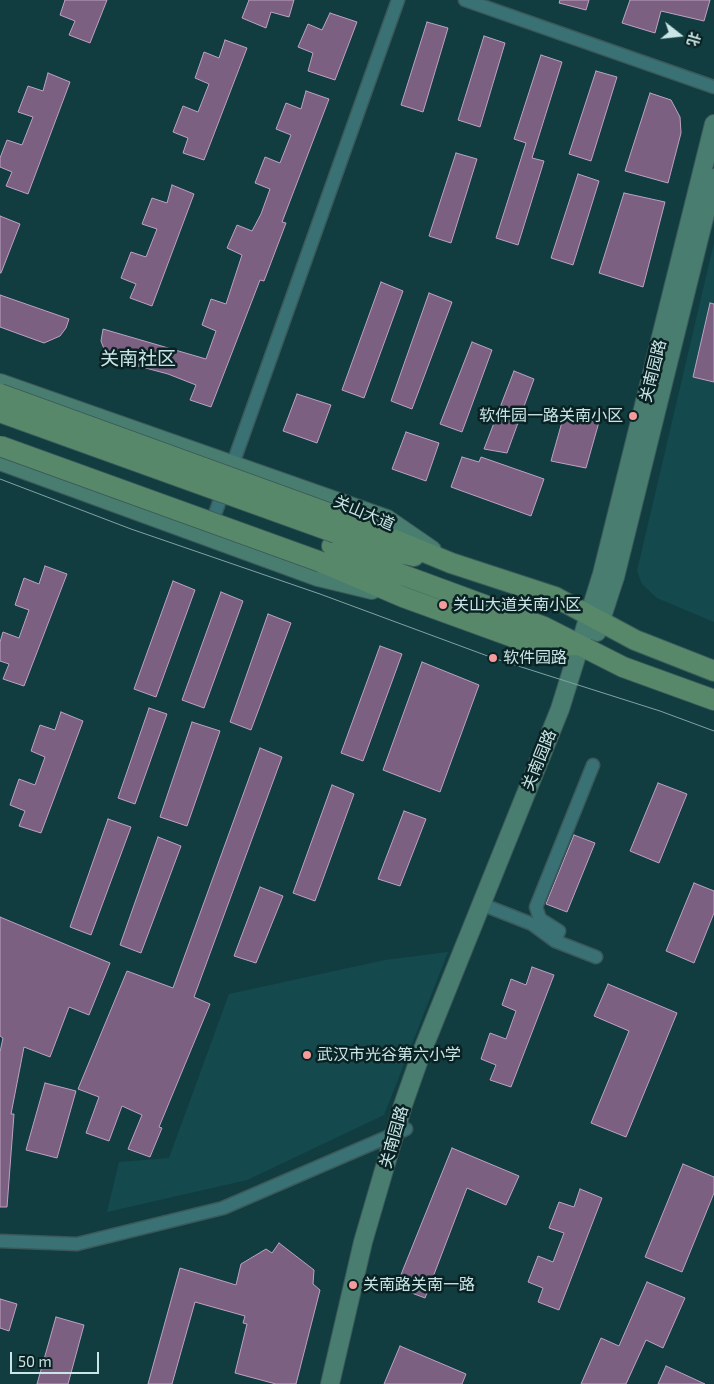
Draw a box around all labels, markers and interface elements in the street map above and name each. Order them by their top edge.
north arrow [654,10,704,60]
text: 北 [684,30,704,48]
street label: 关南园路 [636,338,670,404]
district label: 关南社区 [100,348,176,370]
place label: 软件园一路关南小区 [479,406,623,426]
marker: 软件园一路关南小区 [627,410,639,422]
street label: 关山大道 [331,492,397,534]
place label: 关山大道关南小区 [453,595,581,615]
marker: 关山大道关南小区 [437,599,449,611]
place label: 软件园路 [503,648,567,668]
marker: 软件园路 [487,652,499,664]
street label: 关南园路 [518,727,560,793]
place label: 武汉市光谷第六小学 [317,1045,461,1065]
marker: 武汉市光谷第六小学 [301,1049,313,1061]
street label: 关南园路 [376,1104,412,1170]
place label: 关南路关南一路 [363,1275,475,1295]
marker: 关南路关南一路 [347,1279,359,1291]
scale bar [12,1342,101,1374]
text: 50 m [18,1352,52,1370]

